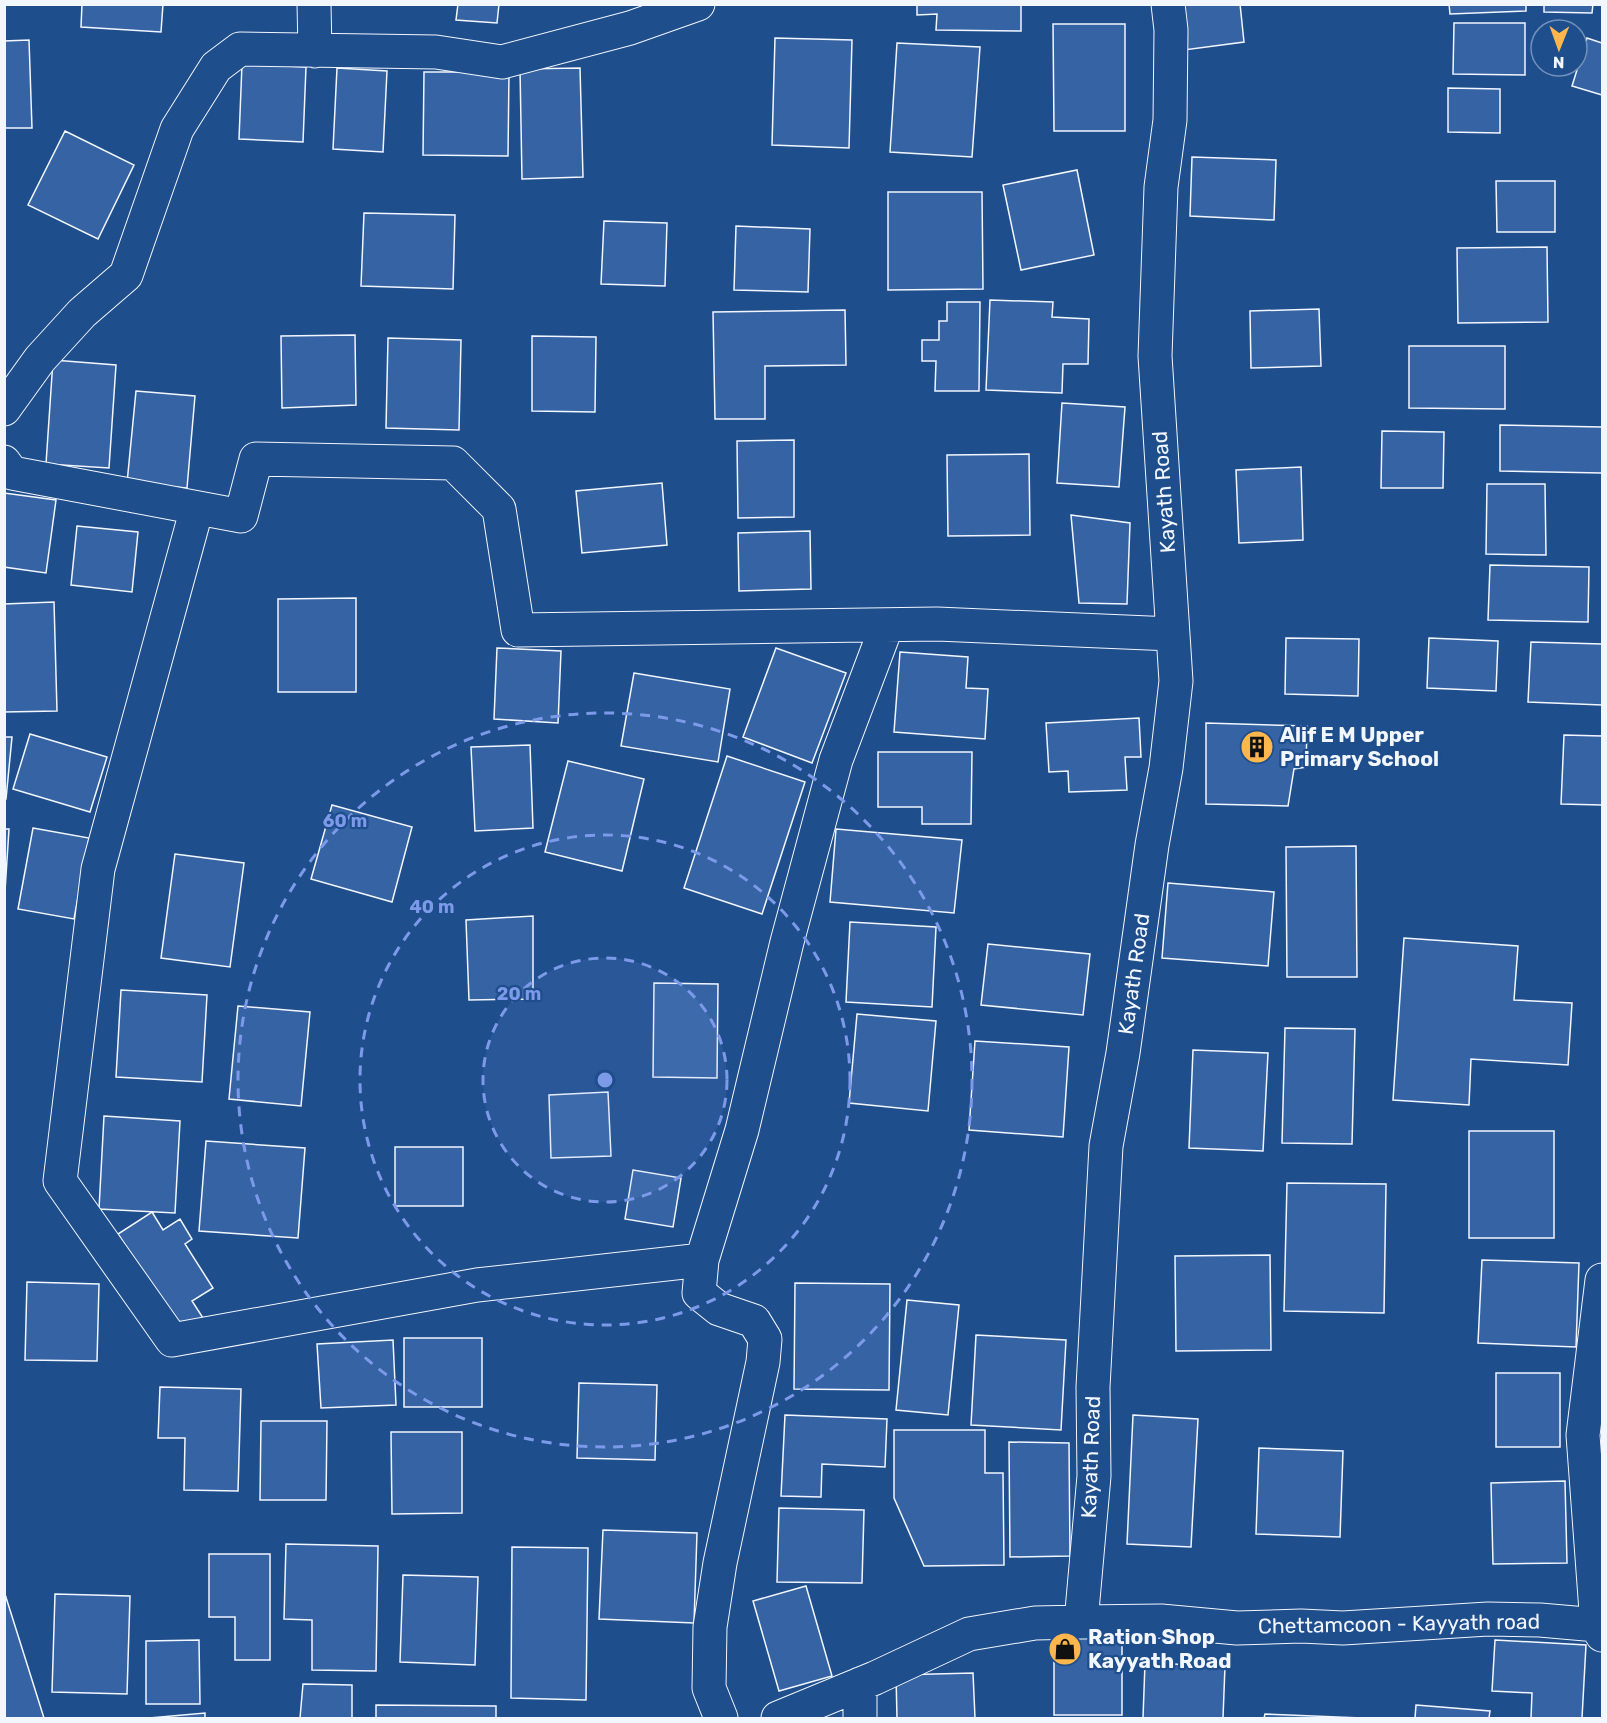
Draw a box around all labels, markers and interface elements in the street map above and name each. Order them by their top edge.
north arrow [1529,18,1589,78]
text: N [1553,53,1565,72]
street label: Kayath Road [1147,430,1180,554]
place label: Alif E M Upper Primary School [1280,722,1439,771]
building icon: Alif E M Upper Primary School [1239,729,1275,765]
text: 60 m [323,810,367,832]
text: 40 m [410,896,454,918]
street label: Kayath Road [1113,912,1154,1036]
text: 20 m [497,983,541,1005]
centre of rings [595,1070,615,1090]
street label: Kayath Road [1076,1395,1105,1519]
street label: Chettamcoon - Kayyath road [1258,1609,1540,1638]
place label: Ration Shop Kayyath Road [1088,1624,1231,1673]
shop icon: Ration Shop Kayyath Road [1047,1631,1083,1667]

